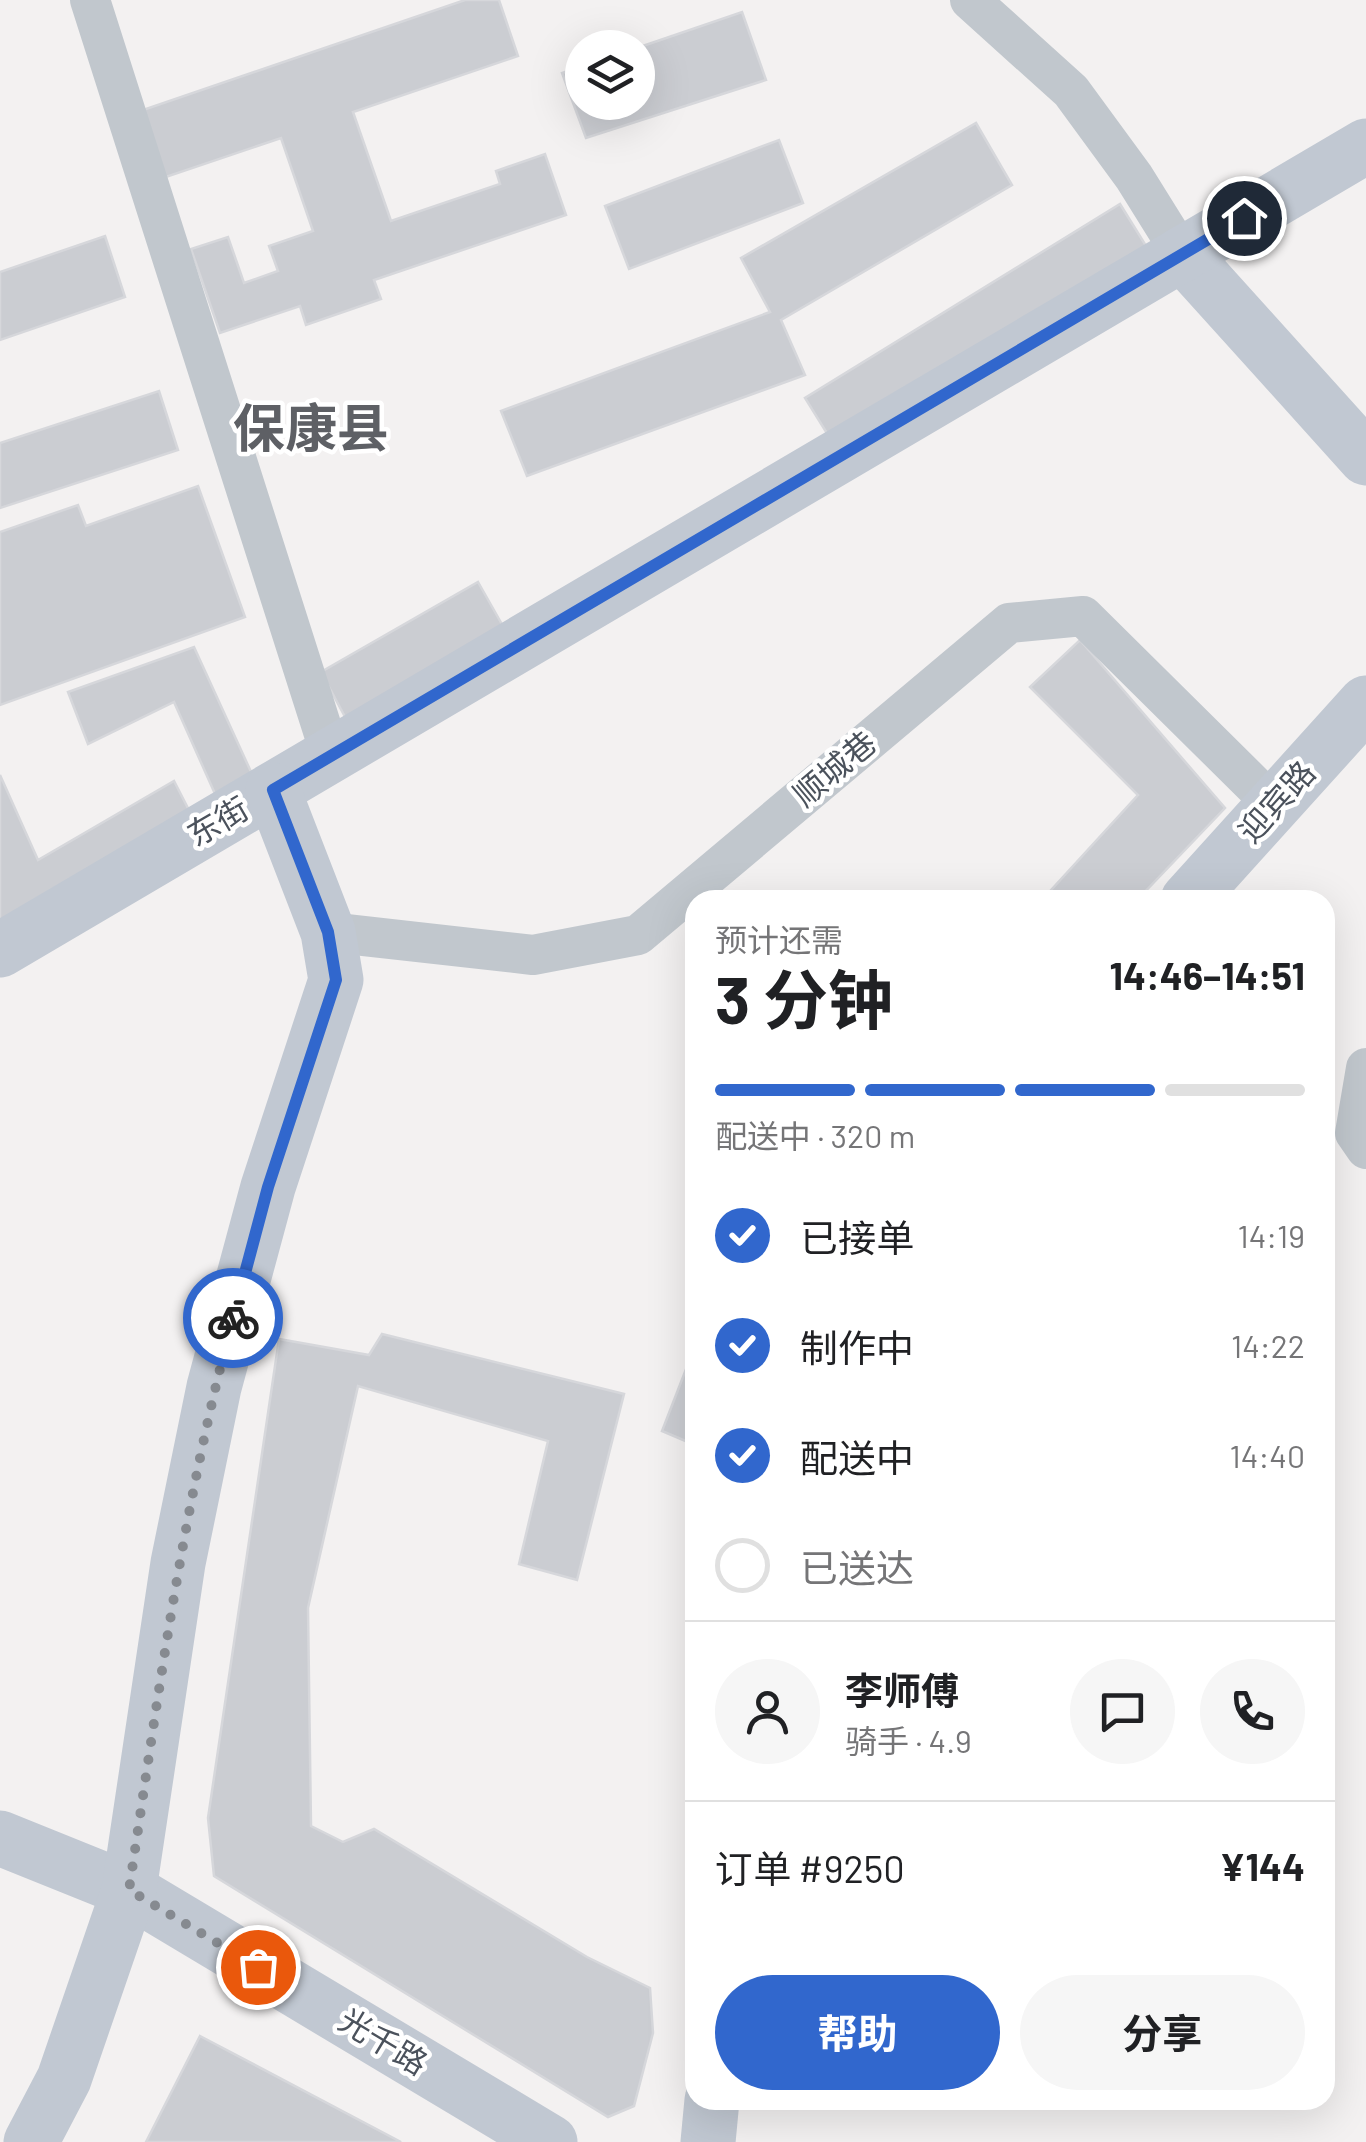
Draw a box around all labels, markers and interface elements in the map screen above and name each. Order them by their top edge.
map controls [565,30,655,120]
button: layers [565,30,655,120]
pin [1202,176,1287,261]
icon: home [1217,191,1272,246]
district label: 保康县 [233,395,389,457]
street label: 顺城巷 [785,722,883,813]
street label: 迎宾路 [1229,752,1322,849]
street label: 东街 [180,788,254,853]
text: 预计还需 [715,920,843,958]
text: 14:46–14:51 [1109,952,1305,998]
text: 3 分钟 [715,959,893,1037]
text: 配送中 · 320 m [715,1116,915,1154]
icon: check [715,1208,770,1263]
text: 已接单 [800,1214,914,1260]
text: 14:19 [1237,1216,1305,1254]
courier [183,1268,283,1368]
icon: bike [206,1291,261,1346]
icon: check [715,1318,770,1373]
text: 制作中 [800,1324,914,1370]
text: 14:22 [1231,1326,1305,1364]
icon: check [715,1428,770,1483]
text: 配送中 [800,1434,914,1480]
text: 14:40 [1230,1436,1305,1474]
text: 已送达 [800,1544,914,1590]
button: person [715,1659,820,1764]
button: chat [1070,1659,1175,1764]
button: phone [1200,1659,1305,1764]
text: 李师傅 [845,1667,959,1713]
text: 骑手 · 4.9 [845,1721,972,1759]
text: ¥144 [1219,1843,1305,1889]
text: 订单 #9250 [715,1845,905,1891]
pin [216,1925,301,2010]
icon: bag [231,1940,286,1995]
button: 帮助 [715,1975,1000,2090]
button: 分享 [1020,1975,1305,2090]
street label: 光千路 [333,1999,435,2081]

